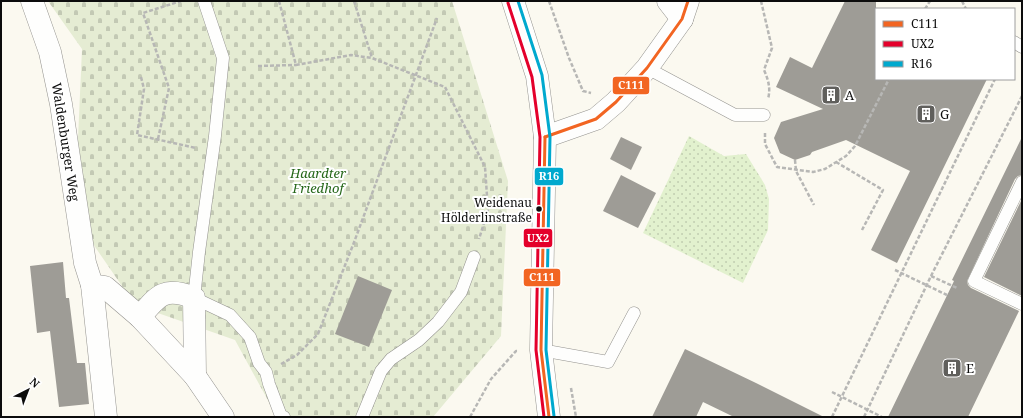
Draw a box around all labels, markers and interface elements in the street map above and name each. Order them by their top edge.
legend [875,8,1015,80]
text: C111 [911,15,939,32]
text: UX2 [911,35,934,52]
text: R16 [911,55,933,72]
line badge: C111 [612,76,650,95]
text: C111 [618,77,644,92]
street label: Waldenburger Weg [48,81,84,203]
building icon: A [820,84,842,106]
place label: A [845,86,855,104]
building icon: G [915,103,937,125]
place label: G [940,105,950,123]
park label: Haardter Friedhof [289,164,347,197]
line badge: R16 [534,167,564,186]
text: R16 [539,168,559,183]
place label: Weidenau Hölderlinstraße [441,194,532,226]
marker: Weidenau Hölderlinstraße [534,204,544,214]
line badge: UX2 [523,228,553,248]
text: UX2 [527,230,549,245]
line badge: C111 [523,268,561,287]
text: C111 [529,269,555,284]
building icon: E [941,357,963,379]
place label: E [966,359,974,377]
north arrow [8,370,48,410]
text: N [27,374,44,391]

